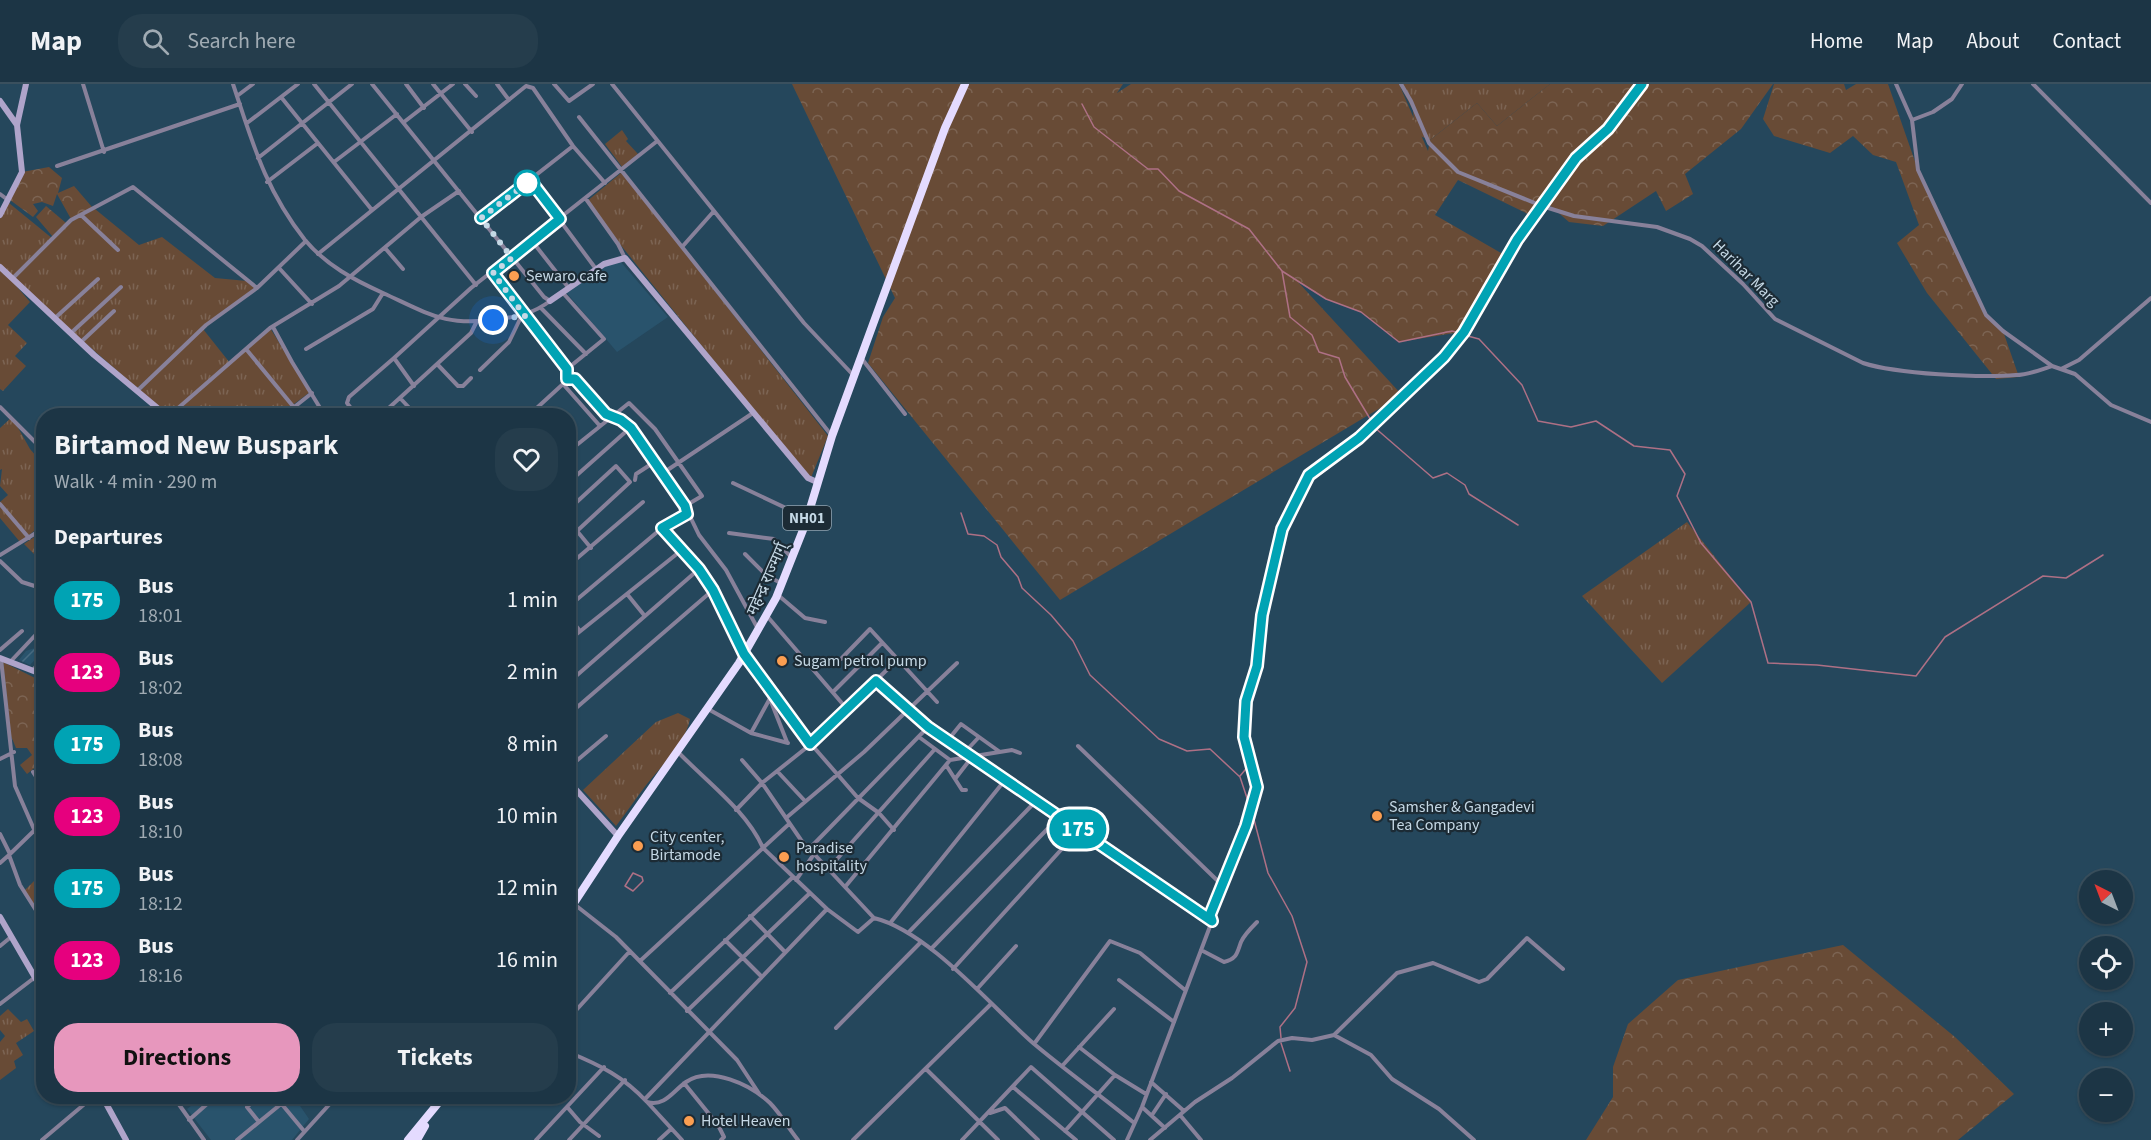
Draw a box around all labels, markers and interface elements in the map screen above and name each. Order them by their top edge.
search box [118,14,538,68]
text: Map [30,21,82,61]
icon: search [139,25,172,58]
text: Search here [187,25,296,57]
text: Home [1810,26,1863,56]
text: Map [1896,26,1934,56]
text: About [1967,26,2019,56]
text: Contact [2052,26,2121,56]
unlabelled marker [514,170,540,196]
street label: Harihar Marg [1708,235,1784,311]
place label: Sewaro cafe [526,265,607,287]
marker: Sewaro cafe [507,269,521,283]
your location [478,305,508,335]
text: Birtamod New Buspark [54,425,338,465]
button: heart [495,428,558,491]
text: Walk · 4 min · 290 m [54,468,217,496]
road number: NH01 [783,506,831,530]
text: Departures [54,521,163,553]
street label: महेन्द्र राज्मार्ग् [741,536,794,619]
text: Bus [138,570,174,602]
text: 1 min [507,584,558,616]
text: 175 [70,585,104,615]
text: 18:01 [138,602,183,630]
text: Bus [138,642,174,674]
place label: Sugam petrol pump [794,650,927,672]
marker: Sugam petrol pump [775,654,789,668]
text: 2 min [507,656,558,688]
text: 123 [70,657,104,687]
text: 18:02 [138,674,183,702]
text: Bus [138,714,174,746]
text: 8 min [507,728,558,760]
text: 175 [70,729,104,759]
text: 18:08 [138,746,183,774]
text: Bus [138,786,174,818]
place label: Samsher & Gangadevi Tea Company [1389,796,1535,836]
text: 10 min [496,800,558,832]
text: 123 [70,801,104,831]
marker: Samsher & Gangadevi Tea Company [1370,809,1384,823]
line badge: 175 [1044,810,1112,848]
text: 175 [1061,814,1095,844]
text: 18:10 [138,818,183,846]
place label: City center, Birtamode [650,826,725,866]
place label: Paradise hospitality [796,837,867,877]
marker: City center, Birtamode [631,839,645,853]
marker: Paradise hospitality [777,850,791,864]
text: Bus [138,858,174,890]
north arrow [2079,870,2133,924]
map controls [2079,870,2133,1122]
text: 12 min [496,872,558,904]
text: 175 [70,873,104,903]
text: 18:12 [138,890,183,918]
text: Bus [138,930,174,962]
button: locate [2079,936,2133,990]
text: 16 min [496,944,558,976]
text: 123 [70,945,104,975]
text: 18:16 [138,962,183,990]
button: + [2079,1002,2133,1056]
button: Directions [54,1023,300,1092]
button: Tickets [312,1023,558,1092]
button: − [2079,1068,2133,1122]
place label: Hotel Heaven [701,1110,791,1132]
marker: Hotel Heaven [682,1114,696,1128]

